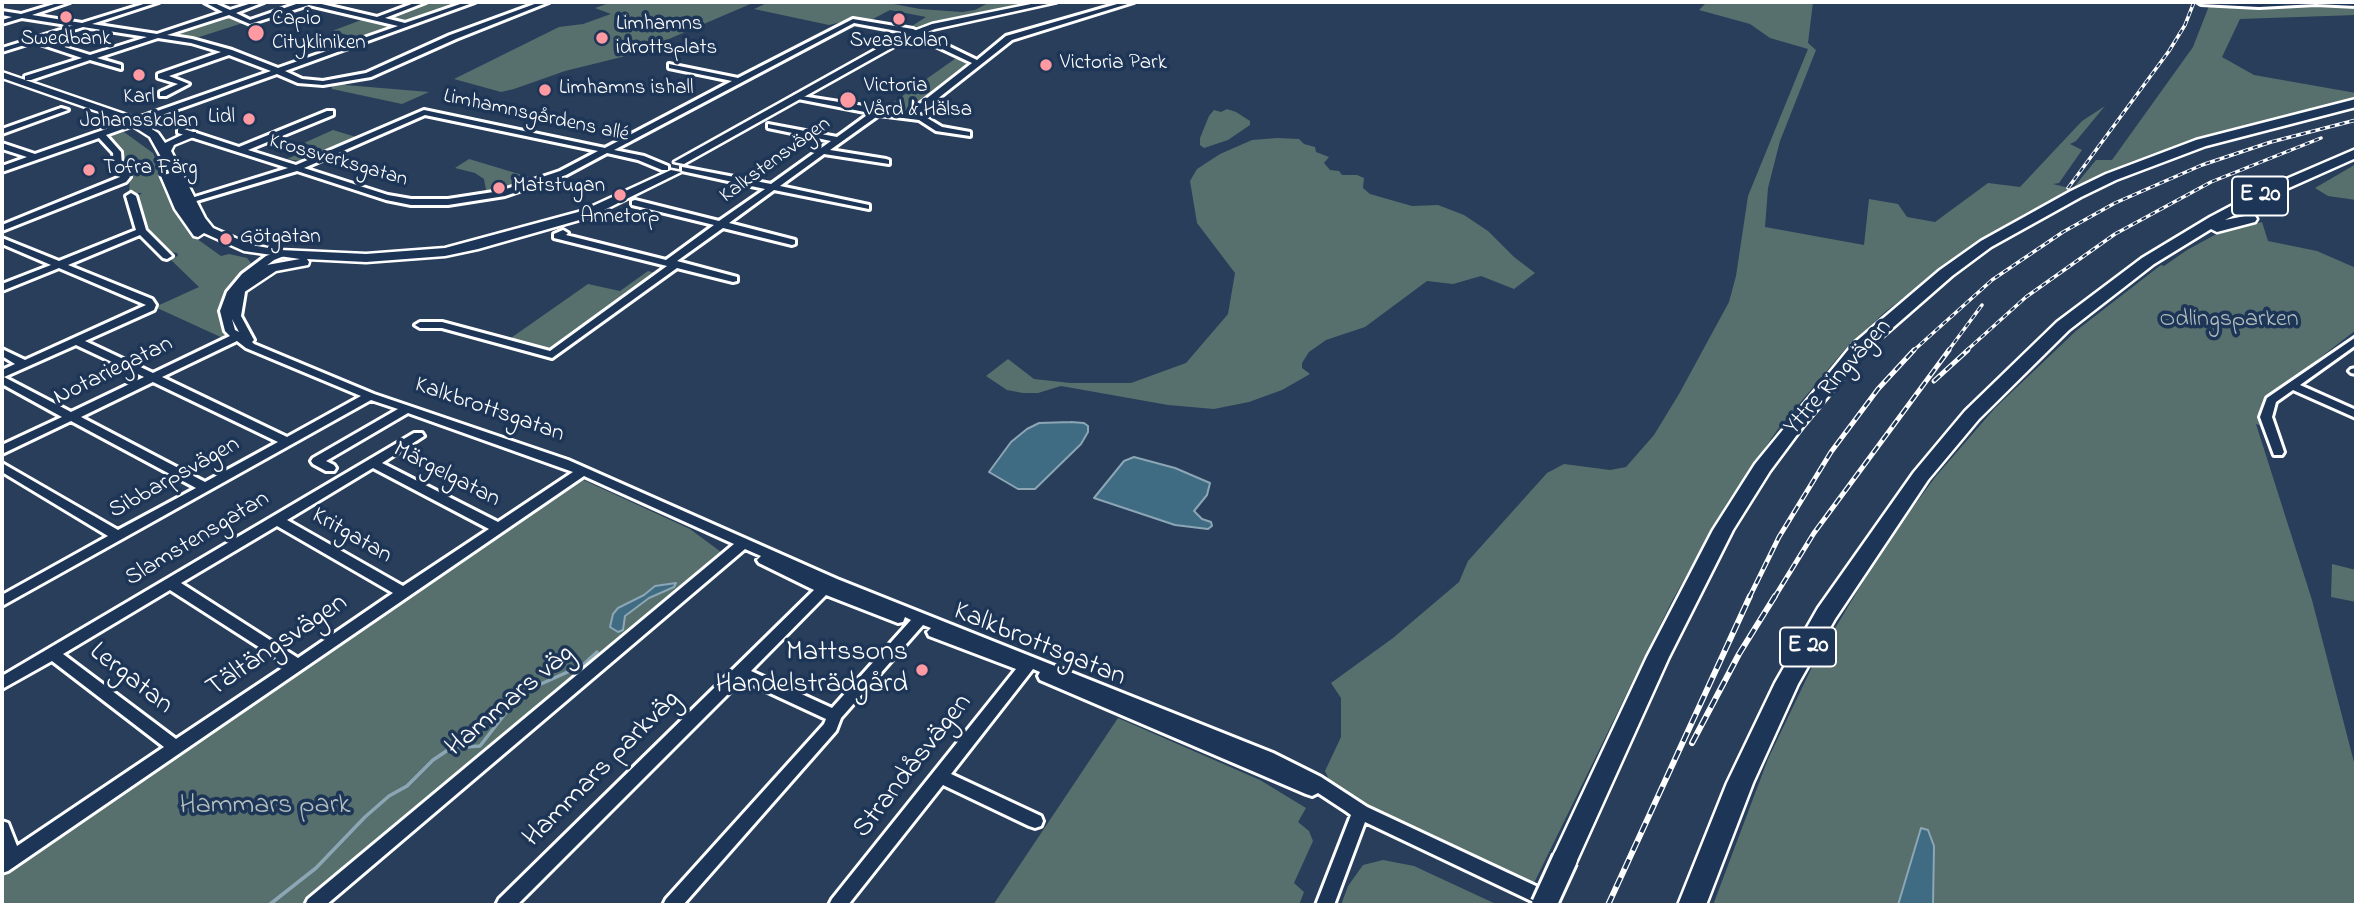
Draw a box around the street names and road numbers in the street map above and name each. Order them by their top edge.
street label: Limhamnsgårdens allé [441,85,631,149]
street label: Kalkstensvägen [716,112,836,210]
street label: Krossverksgatan [266,130,410,194]
road number: E 20 [2232,176,2288,216]
street label: Yttre Ringvägen [1779,314,1899,442]
street label: Notariegatan [50,331,178,413]
street label: Kalkbrottsgatan [410,372,568,450]
street label: Sibbarpsvägen [105,431,245,527]
street label: Märgelgatan [388,437,504,515]
street label: Slamstensgatan [121,486,275,594]
street label: Kritgatan [306,503,396,571]
street label: Tältängsvägen [201,587,355,707]
street label: Kalkbrottsgatan [948,596,1130,696]
road number: E 20 [1780,628,1836,666]
street label: Lergatan [81,637,179,723]
street label: Hammars väg [440,639,582,765]
street label: Hammars parkväg [517,684,689,856]
street label: Strandåsvägen [847,688,981,846]

